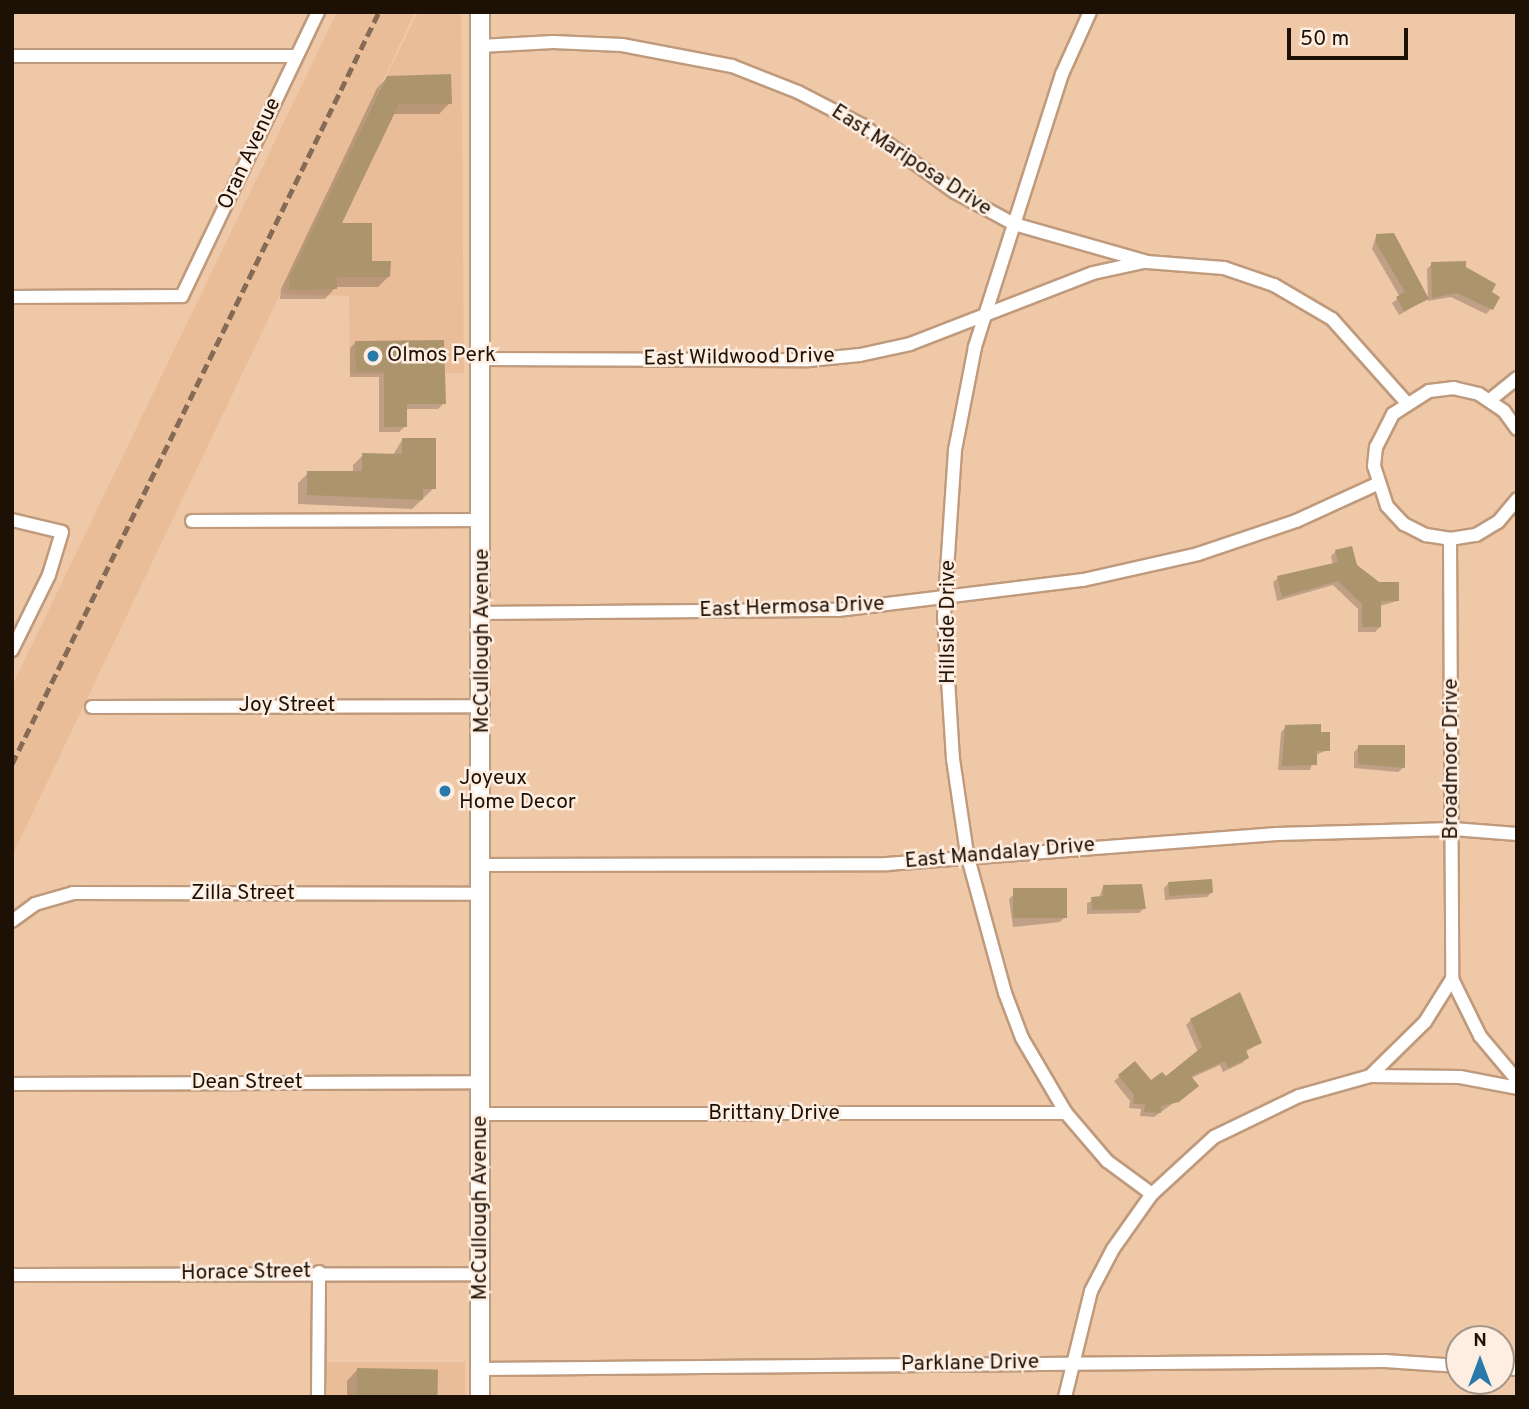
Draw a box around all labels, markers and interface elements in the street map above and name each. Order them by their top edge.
scale bar [1291,14,1412,58]
text: 50 m [1300,26,1349,53]
street label: Oran Avenue [213,94,287,214]
street label: East Mariposa Drive [826,100,996,222]
place label: Olmos Perk [387,343,496,369]
street label: East Wildwood Drive [643,344,835,372]
marker: Olmos Perk [365,348,381,364]
street label: McCullough Avenue [470,548,496,734]
street label: Hillside Drive [936,560,962,684]
street label: East Hermosa Drive [699,592,885,624]
street label: Broadmoor Drive [1439,678,1465,840]
street label: Joy Street [239,693,335,719]
place label: Joyeux Home Decor [459,766,576,816]
marker: Joyeux Home Decor [437,783,453,799]
street label: East Mandalay Drive [904,833,1096,875]
street label: Zilla Street [191,881,295,907]
street label: Dean Street [191,1070,303,1096]
street label: Brittany Drive [708,1101,840,1127]
street label: McCullough Avenue [468,1115,494,1301]
street label: Horace Street [181,1259,311,1287]
north arrow [1445,1325,1515,1395]
text: N [1473,1329,1487,1353]
street label: Parklane Drive [901,1350,1039,1378]

